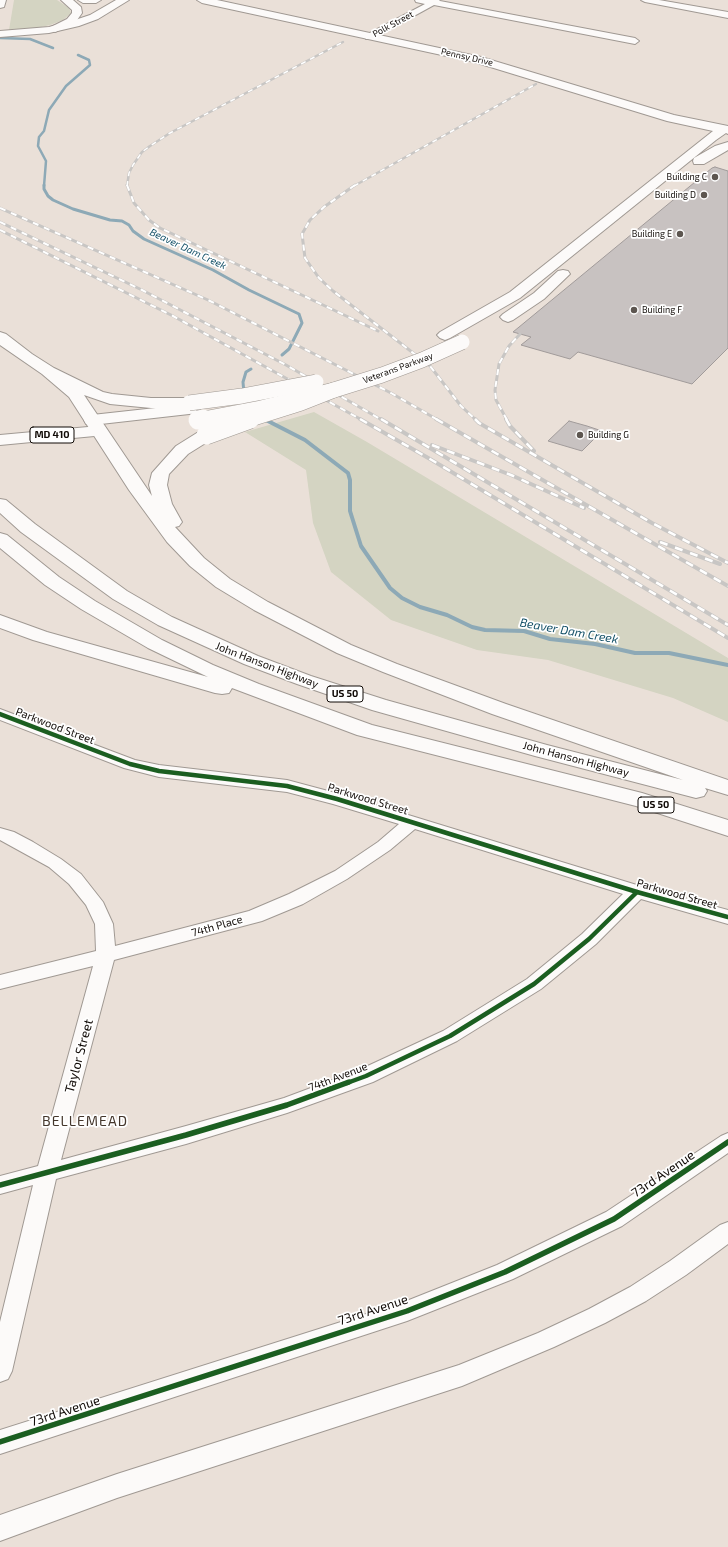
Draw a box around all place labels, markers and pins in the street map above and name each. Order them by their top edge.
place label: Building C [667,172,707,182]
marker: Building C [710,172,720,182]
place label: Building D [655,190,696,200]
marker: Building D [699,190,709,200]
place label: Building E [632,229,672,239]
marker: Building E [675,229,685,239]
marker: Building F [629,305,639,315]
place label: Building F [642,305,682,315]
marker: Building G [575,430,585,440]
place label: Building G [588,430,629,440]

